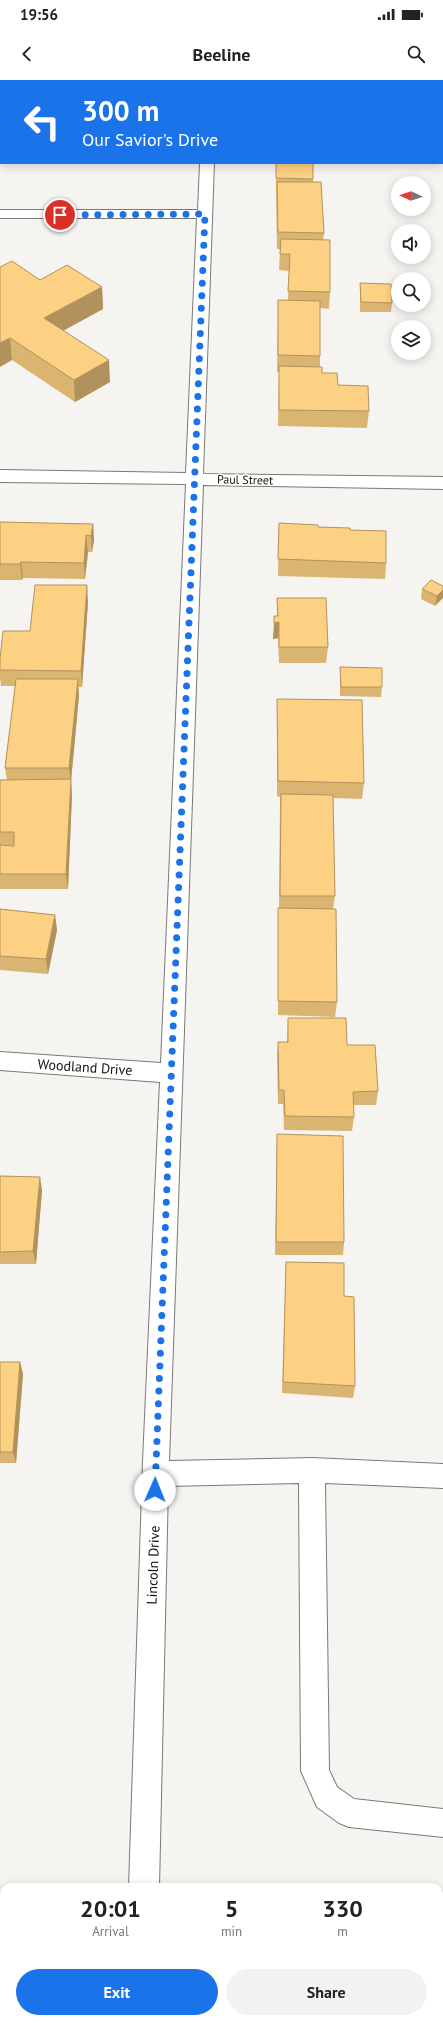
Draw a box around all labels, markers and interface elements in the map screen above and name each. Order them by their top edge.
text: 19:56 [20,5,58,24]
icon: back [16,43,38,65]
text: Beeline [193,43,250,66]
icon: search [405,43,427,65]
text: 300 m [82,92,159,129]
icon: left [16,96,68,148]
text: Our Savior's Drive [82,128,218,151]
north arrow [391,176,431,216]
map controls [391,176,431,360]
pin [43,198,77,232]
icon: arrive [49,204,71,226]
button: sound [391,224,431,264]
button: search [391,272,431,312]
button: layers [391,320,431,360]
street label: Paul Street [217,472,273,487]
street label: Woodland Drive [37,1055,133,1079]
position arrow [134,1469,176,1511]
street label: Lincoln Drive [143,1525,163,1605]
text: 20:01 [80,1893,141,1924]
text: 5 [225,1893,238,1924]
text: 330 [322,1893,363,1924]
text: Arrival [92,1923,129,1940]
text: min [221,1923,242,1940]
text: m [337,1923,348,1940]
button: Exit [16,1969,218,2015]
button: Share [226,1969,427,2015]

